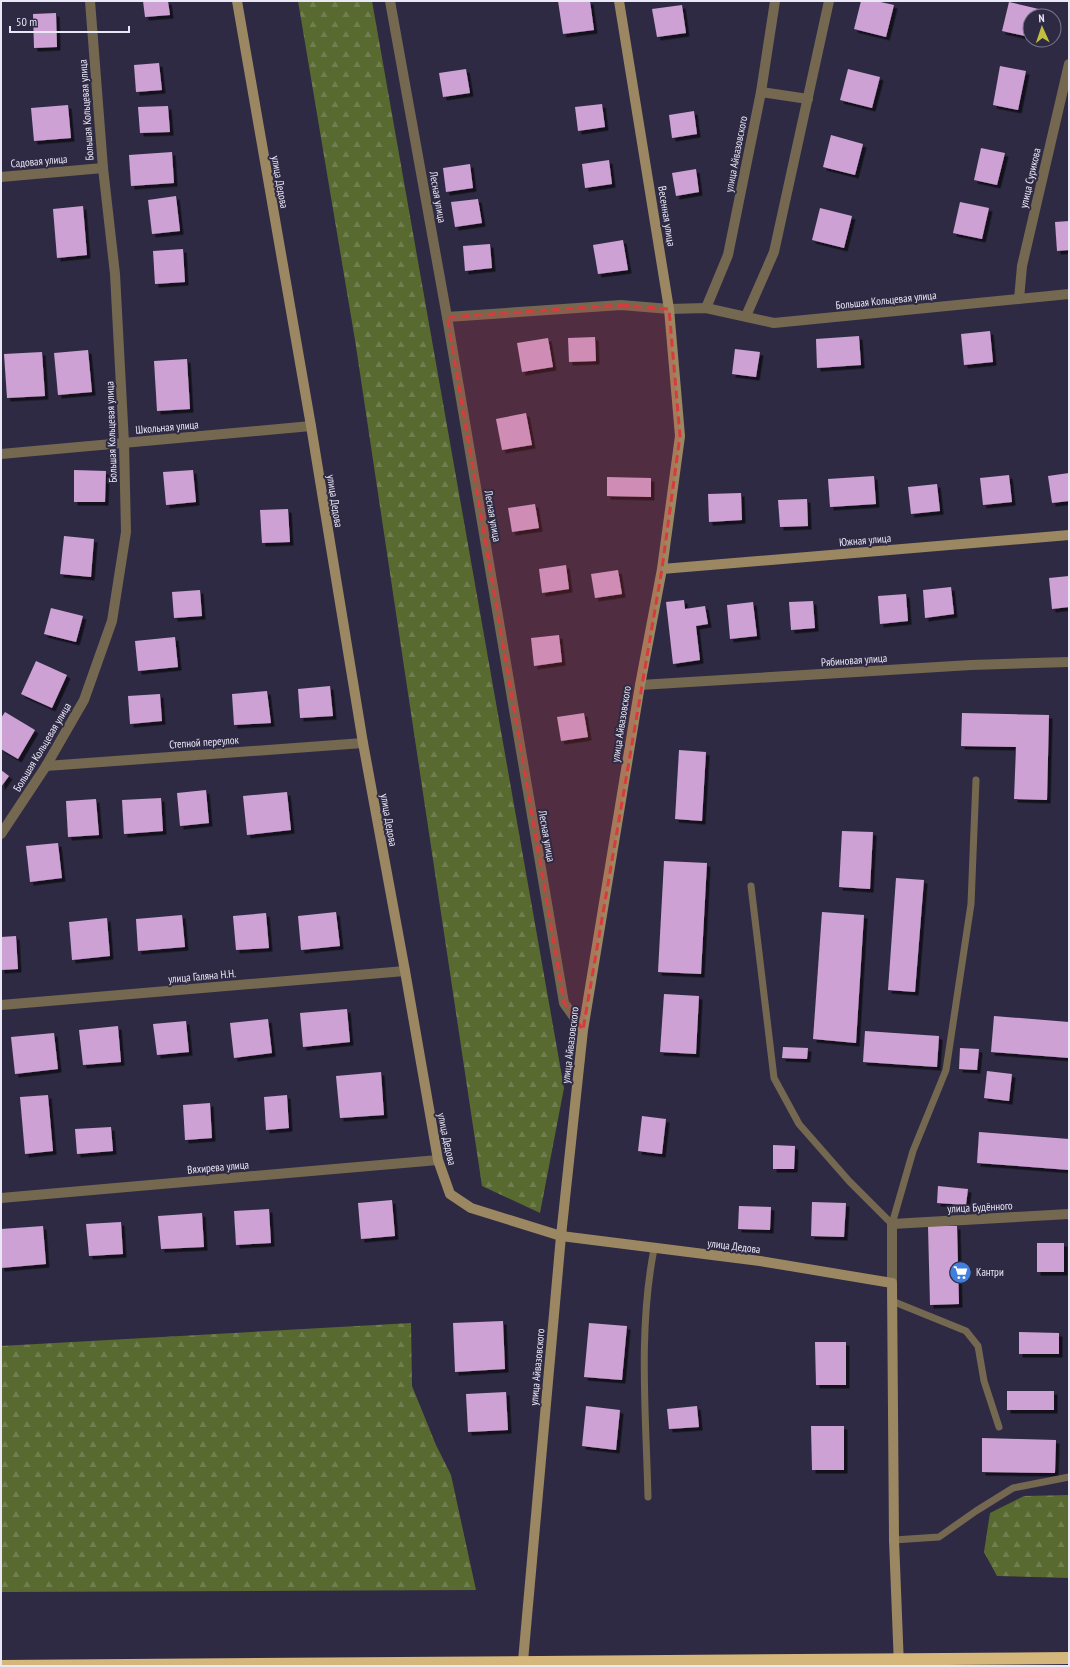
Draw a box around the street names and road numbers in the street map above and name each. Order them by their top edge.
street label: Большая Кольцевая улица [75,59,97,161]
street label: улица Айвазовского [722,115,750,193]
street label: улица Сурикова [1016,147,1044,209]
street label: Садовая улица [10,152,68,170]
street label: улица Дедова [268,155,292,209]
street label: Лесная улица [426,169,449,224]
street label: Весенная улица [655,185,679,247]
street label: Большая Кольцевая улица [835,288,937,312]
street label: Большая Кольцевая улица [102,381,120,483]
street label: Школьная улица [135,417,199,437]
street label: улица Дедова [324,474,346,528]
street label: Лесная улица [481,488,504,543]
street label: Южная улица [838,531,892,549]
street label: Рябиновая улица [820,651,888,669]
street label: улица Айвазовского [608,685,634,763]
street label: Большая Кольцевая улица [10,700,74,794]
street label: Степной переулок [169,733,240,751]
street label: улица Дедова [377,793,401,847]
street label: Лесная улица [535,808,558,863]
street label: улица Галяна Н.Н. [167,966,237,986]
street label: улица Айвазовского [558,1006,582,1084]
street label: улица Дедова [435,1112,459,1166]
street label: Вяхирева улица [187,1157,249,1177]
street label: улица Будённого [947,1198,1013,1216]
street label: улица Дедова [707,1236,761,1256]
street label: улица Айвазовского [527,1328,547,1406]

